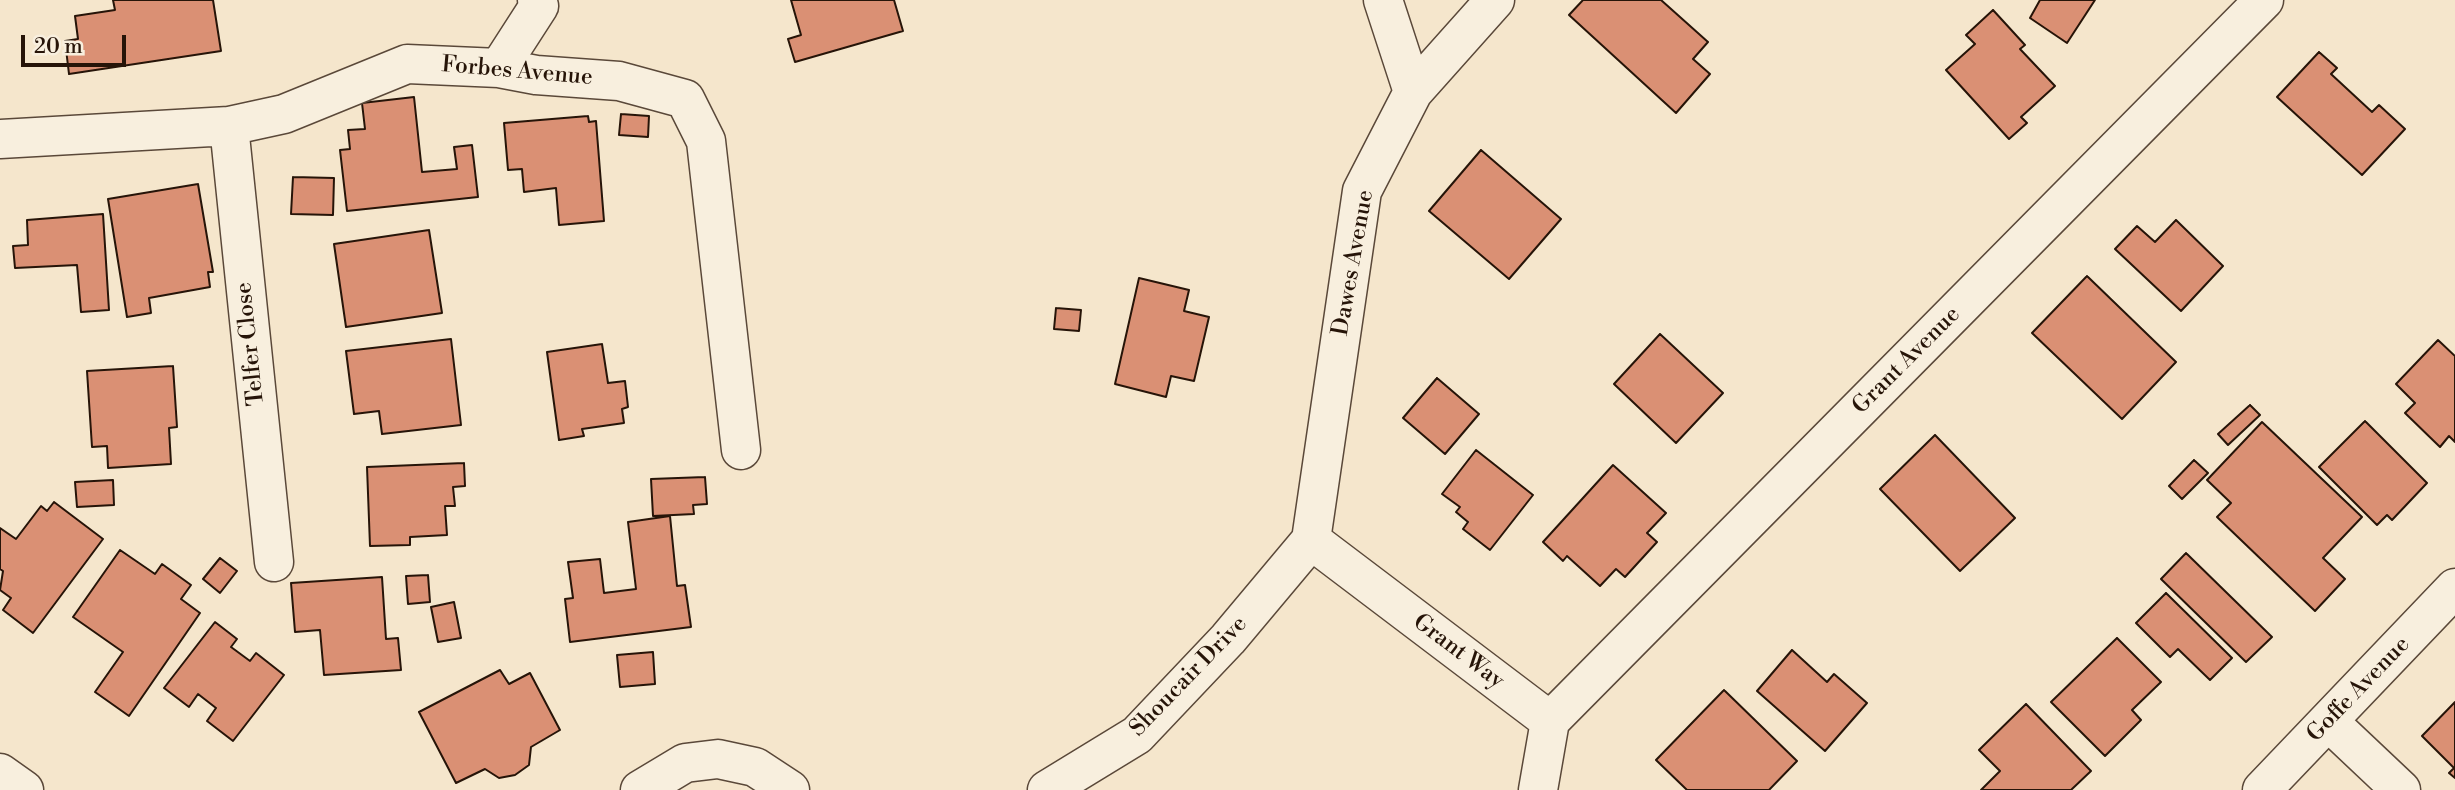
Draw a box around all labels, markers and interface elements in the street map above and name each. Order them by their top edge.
scale bar [24,21,130,65]
text: 20 m [34,34,83,60]
street label: Forbes Avenue [440,52,594,92]
street label: Dawes Avenue [1328,188,1380,338]
street label: Telfer Close [231,281,271,407]
street label: Grant Avenue [1847,301,1967,421]
street label: Grant Way [1407,609,1509,695]
street label: Shoucair Drive [1125,611,1253,743]
street label: Goffe Avenue [2302,631,2416,749]

